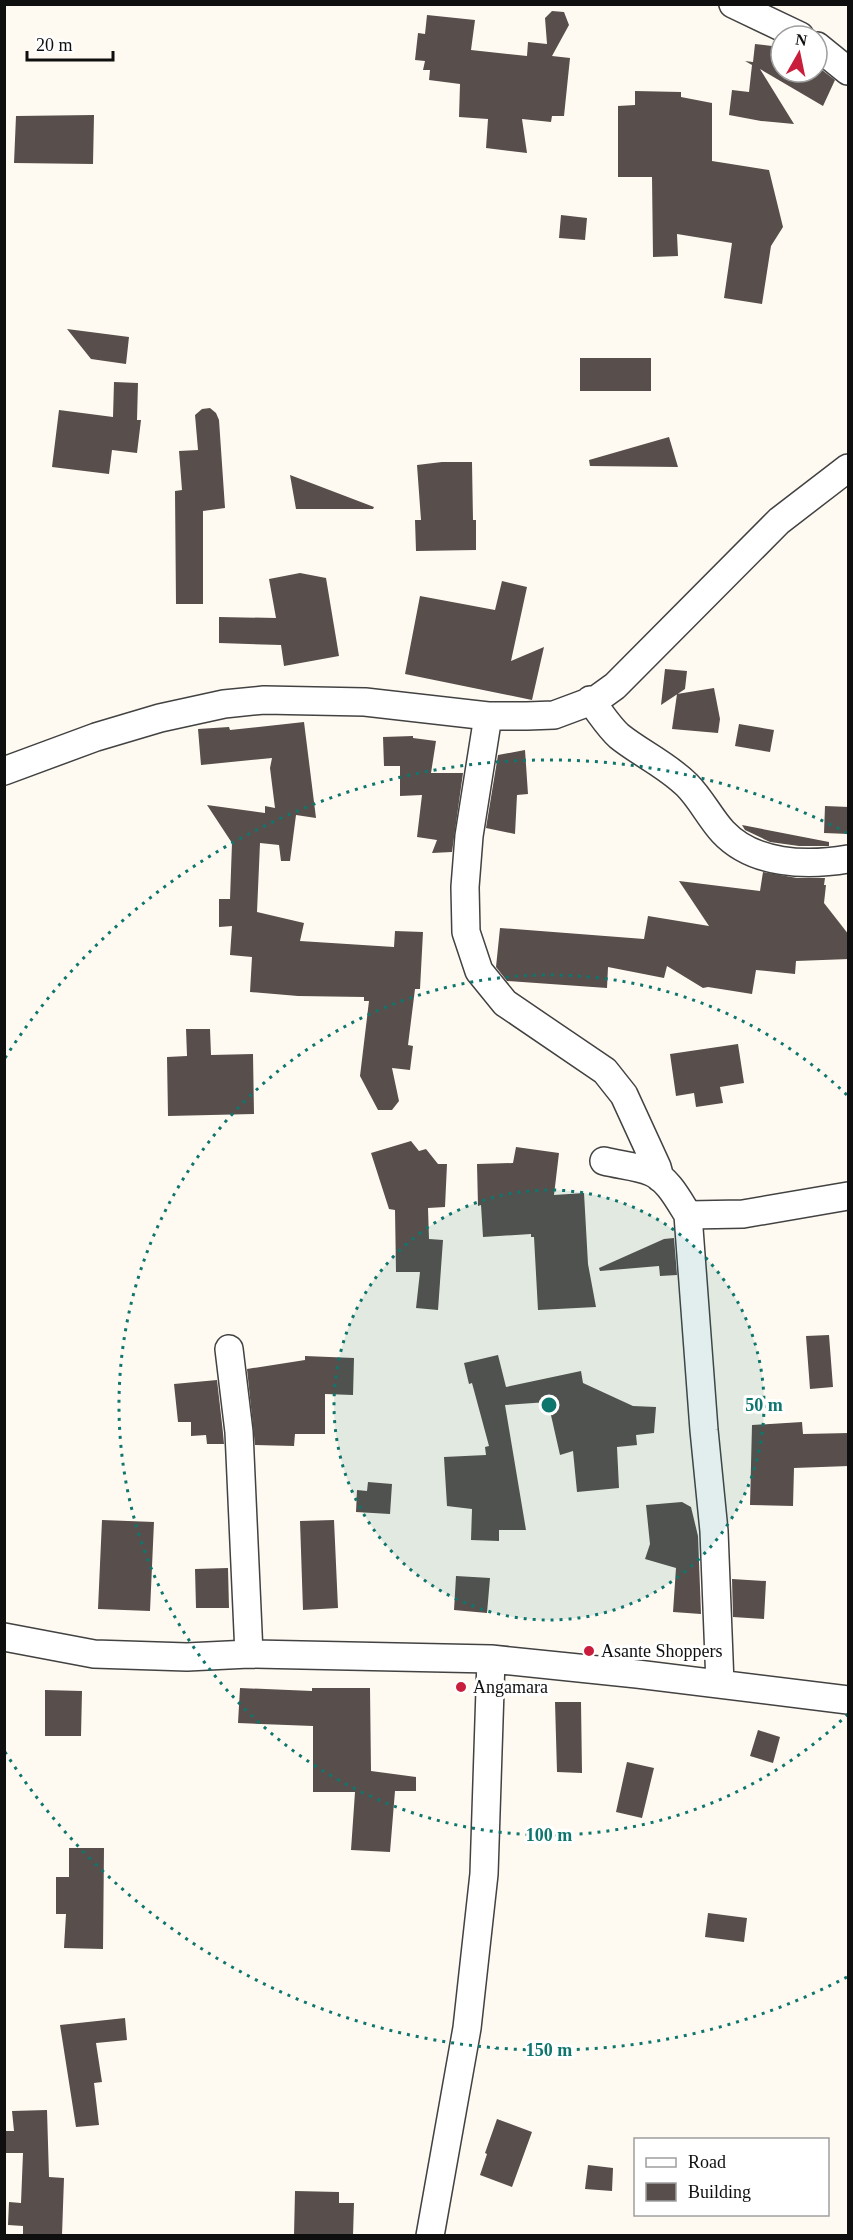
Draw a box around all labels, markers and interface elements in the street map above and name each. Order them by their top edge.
scale bar [27,24,112,62]
north arrow [769,24,829,84]
text: N [794,30,809,49]
text: 20 m [36,35,73,55]
centre of rings [539,1395,559,1415]
text: 50 m [745,1395,783,1415]
place label: Asante Shoppers [601,1641,722,1661]
marker: Asante Shoppers [582,1644,596,1658]
place label: Angamara [473,1677,548,1697]
marker: Angamara [454,1680,468,1694]
text: 100 m [526,1825,572,1845]
text: 150 m [526,2040,572,2060]
legend [634,2138,829,2216]
text: Road [688,2152,726,2172]
text: Building [688,2182,751,2202]

